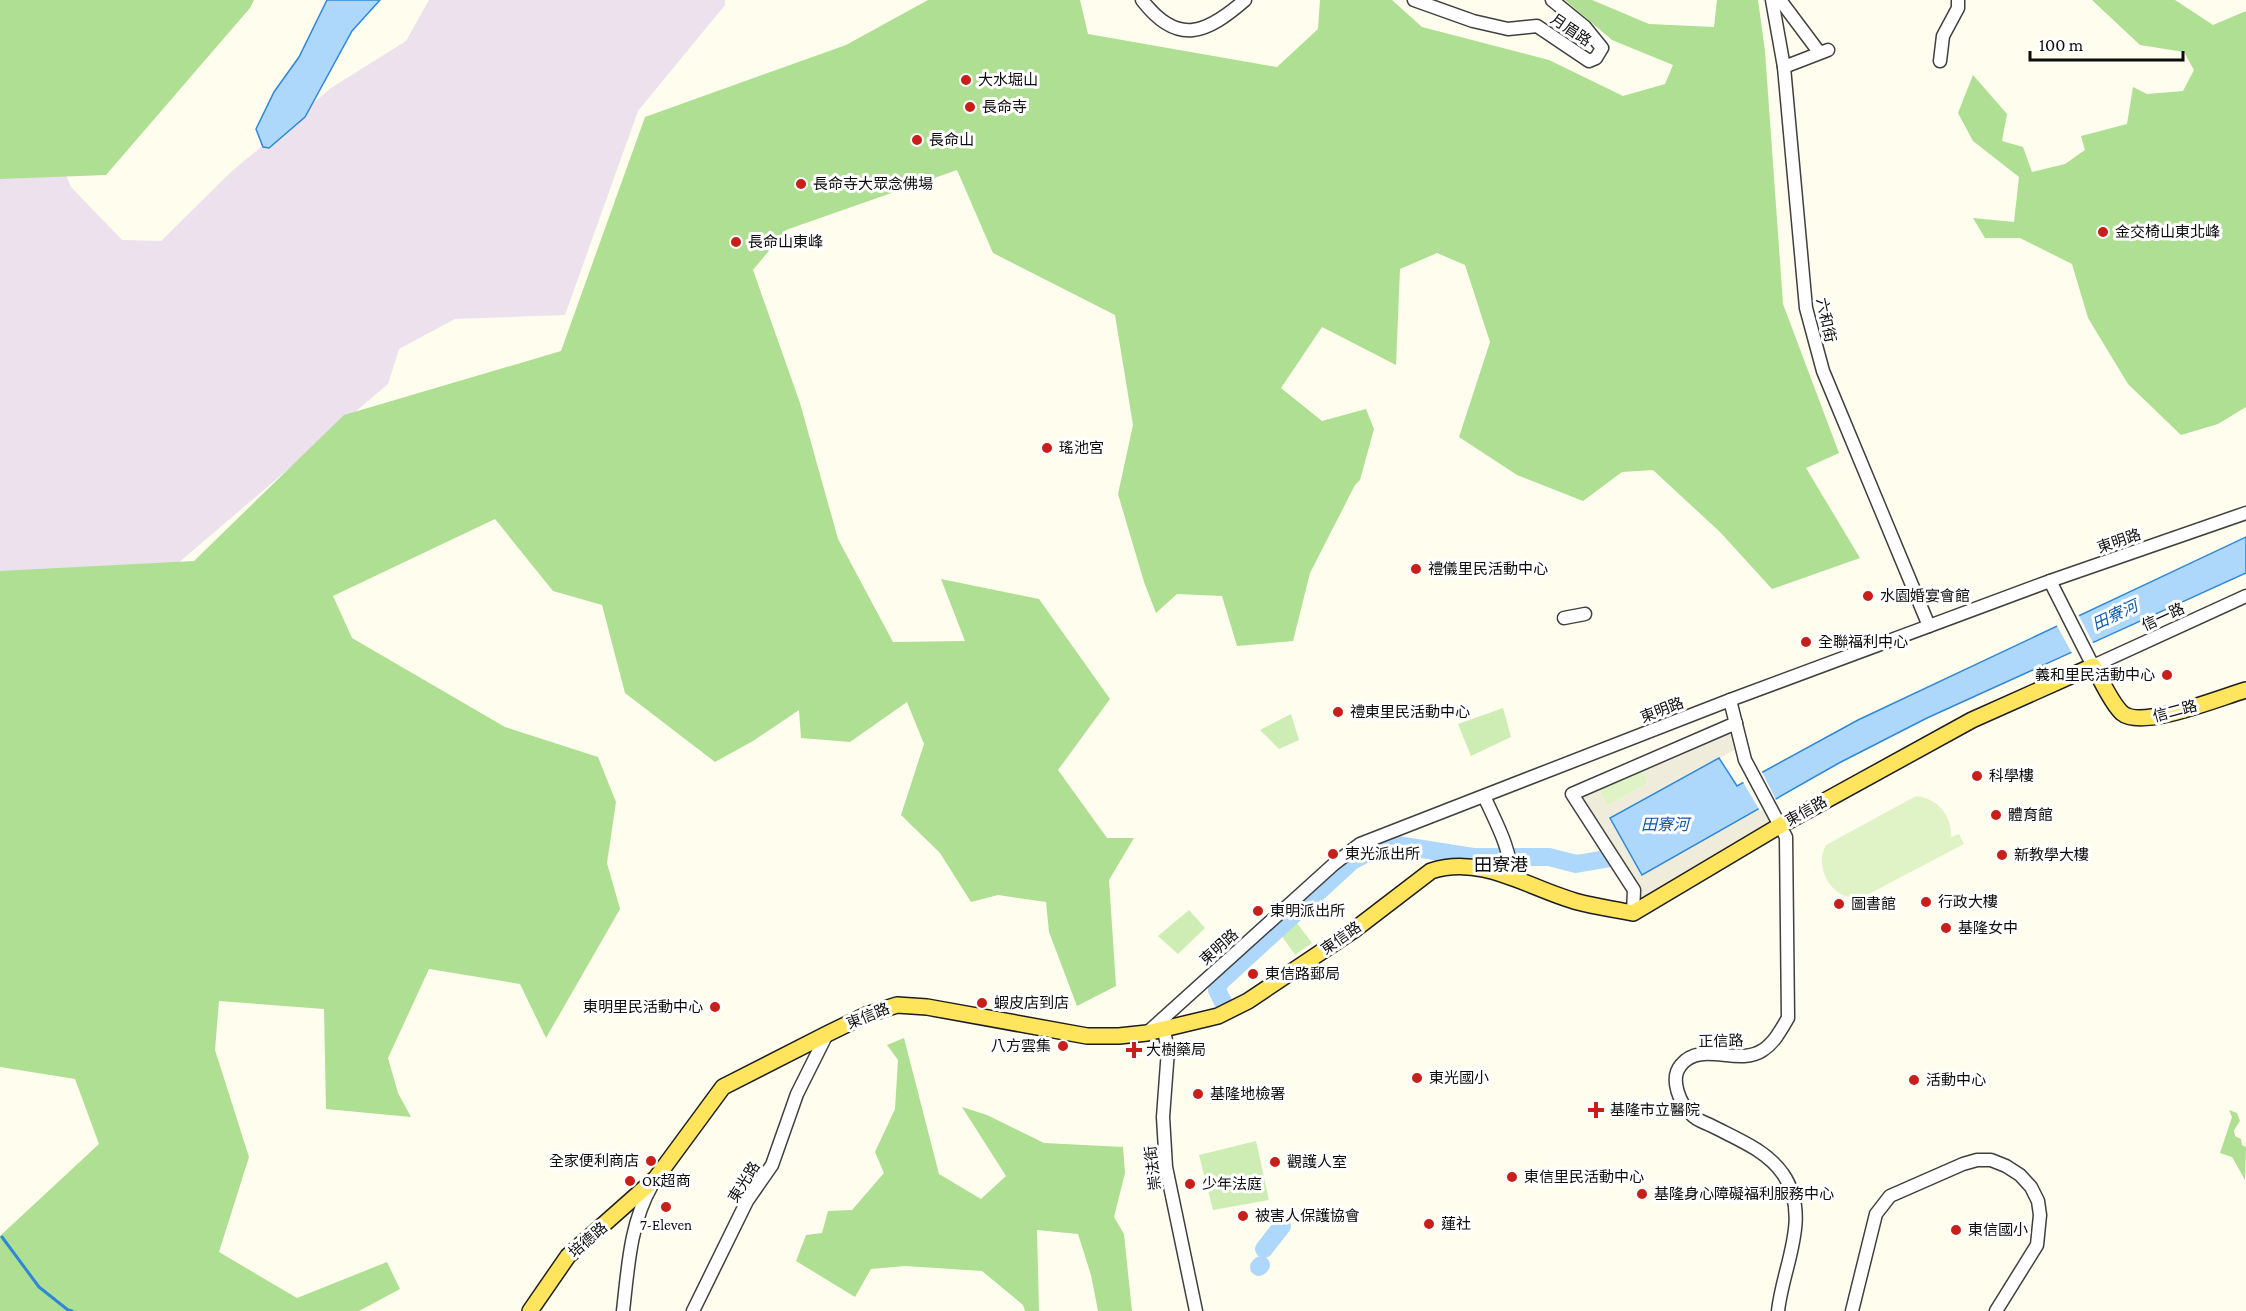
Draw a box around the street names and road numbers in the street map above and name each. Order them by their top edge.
street label: 月眉路 [1548,11,1594,49]
street label: 六和街 [1813,296,1839,344]
street label: 東明路 [2095,526,2143,556]
street label: 信一路 [2139,600,2187,634]
street label: 東明路 [1638,694,1686,726]
street label: 信二路 [2151,697,2199,725]
street label: 東信路 [1782,793,1830,829]
street label: 東信路 [1318,919,1364,957]
street label: 東明路 [1197,926,1241,968]
street label: 東信路 [844,1000,892,1032]
street label: 正信路 [1698,1033,1744,1049]
street label: 崇法街 [1142,1145,1164,1191]
street label: 東光路 [725,1159,763,1205]
street label: 培德路 [565,1218,610,1261]

